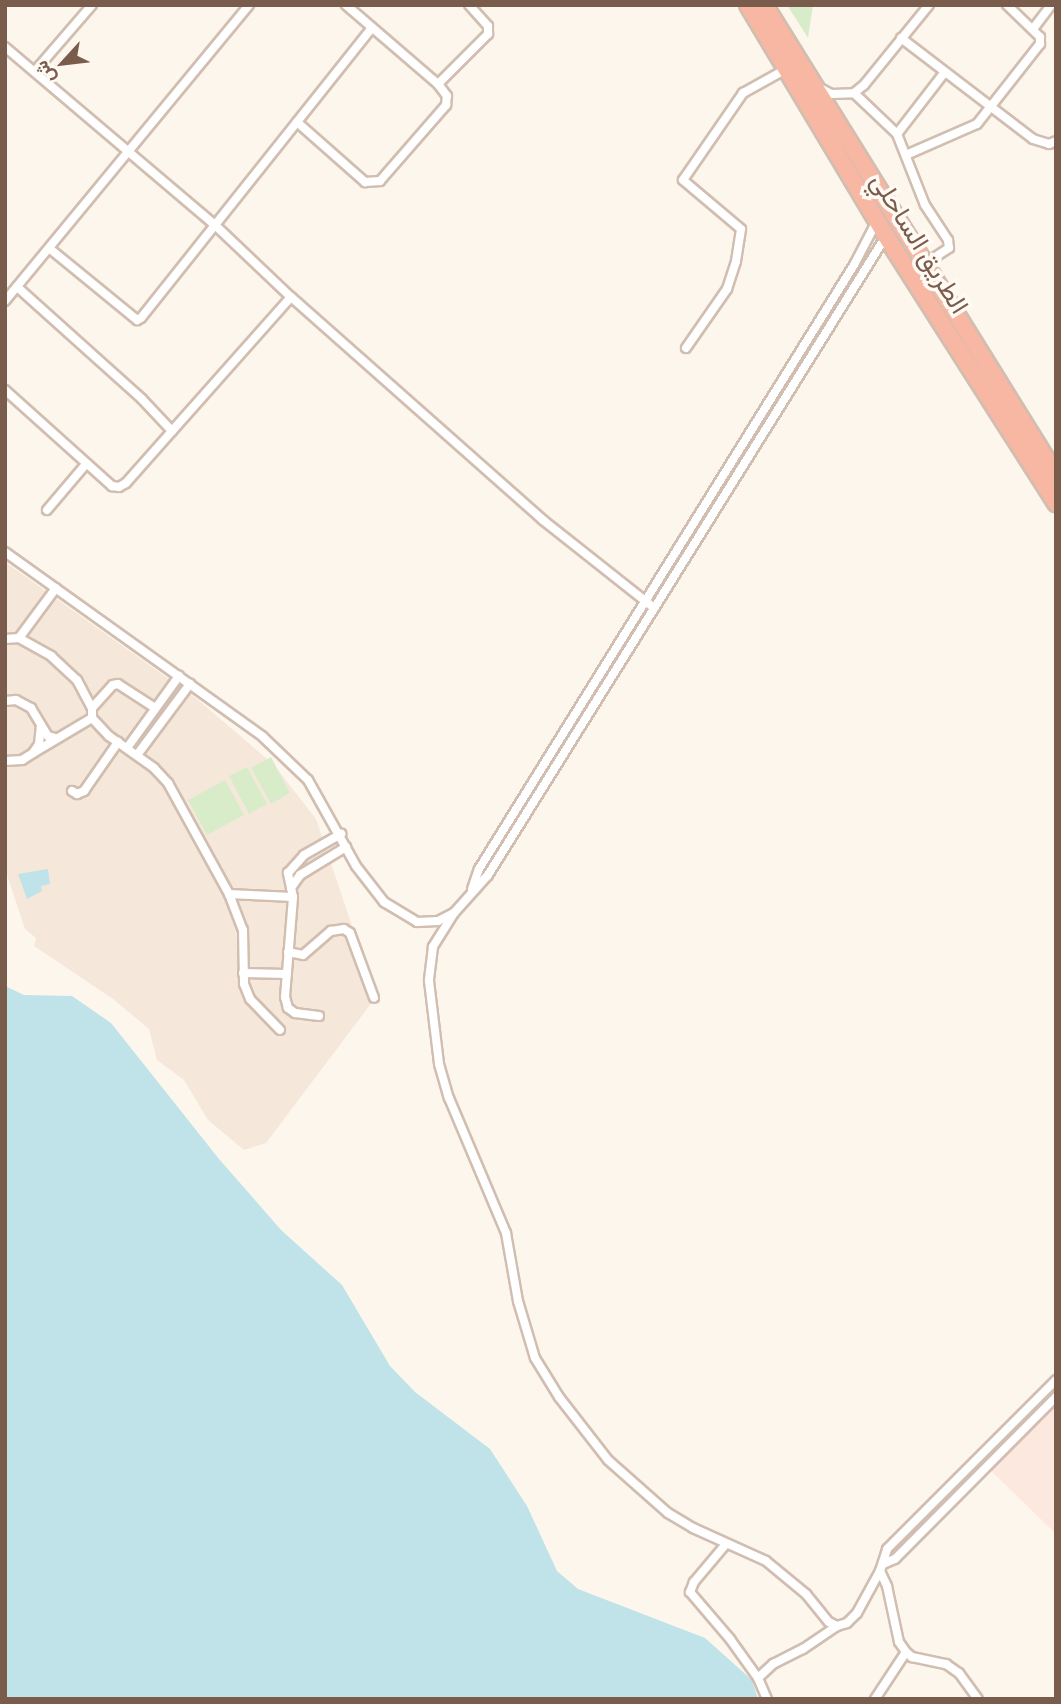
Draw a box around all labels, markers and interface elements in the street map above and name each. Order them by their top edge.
north arrow [28,28,98,98]
text: ش [26,56,62,90]
street label: الطريق الساحلي [864,167,976,319]

